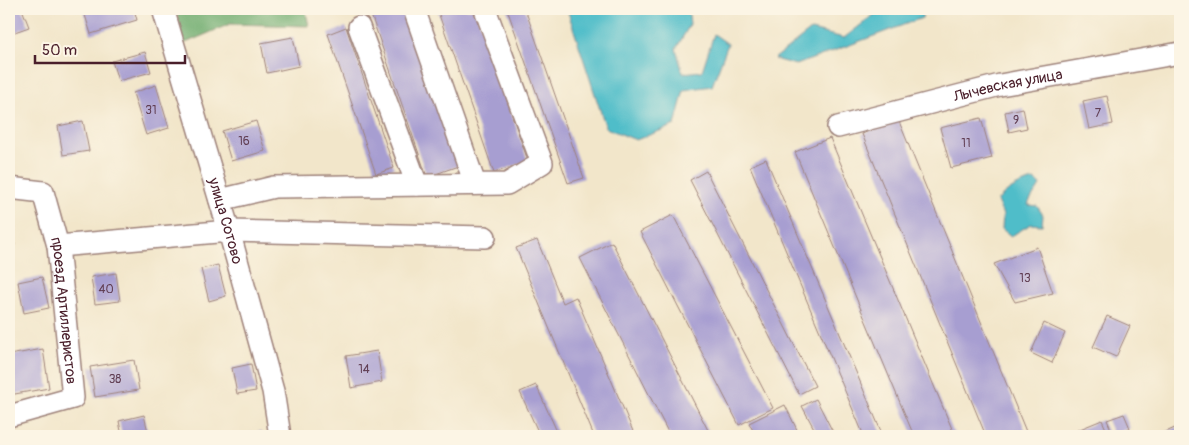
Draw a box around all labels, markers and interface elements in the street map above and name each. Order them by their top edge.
scale bar [35,32,185,64]
text: 50 m [42,41,77,60]
street label: Лычевская улица [950,65,1064,106]
house number: 31 [145,103,157,118]
house number: 7 [1095,106,1102,121]
house number: 9 [1013,113,1019,128]
house number: 16 [238,134,250,149]
house number: 11 [961,136,971,151]
street label: улица Сотово [204,175,247,266]
street label: проезд Артиллеристов [46,235,81,385]
house number: 13 [1019,271,1031,286]
house number: 40 [98,282,114,297]
house number: 14 [358,362,370,377]
house number: 38 [109,372,121,387]

